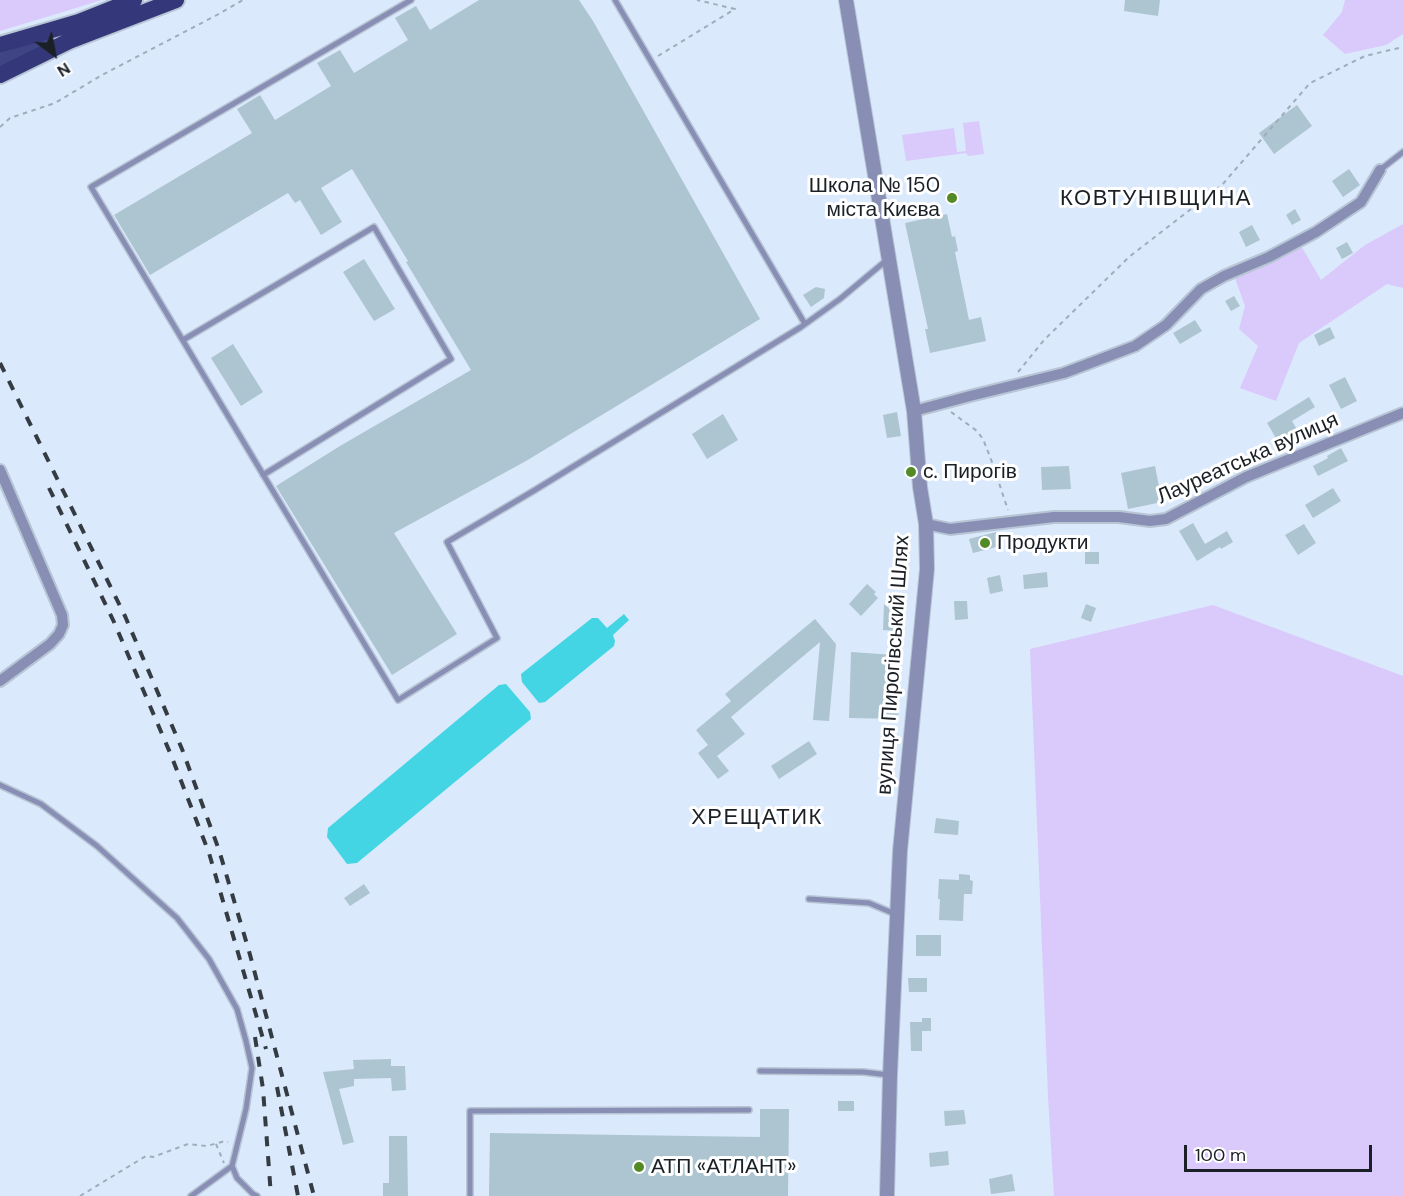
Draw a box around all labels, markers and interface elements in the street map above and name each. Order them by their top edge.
north arrow [24,24,84,84]
text: N [53,58,74,82]
place label: Школа № 150 міста Києва [809,173,940,223]
district label: КОВТУНІВЩИНА [1060,186,1252,212]
marker: Школа № 150 міста Києва [945,191,959,205]
street label: Лауреатська вулиця [1153,408,1343,510]
place label: с. Пирогів [923,459,1017,485]
marker: с. Пирогів [904,465,918,479]
place label: Продукти [997,530,1089,556]
street label: вулиця Пирогівський Шлях [872,534,916,796]
marker: Продукти [978,536,992,550]
district label: ХРЕЩАТИК [691,805,823,831]
scale bar [1187,1133,1374,1171]
text: 100 m [1195,1143,1246,1167]
place label: АТП «АТЛАНТ» [651,1154,796,1180]
marker: АТП «АТЛАНТ» [632,1160,646,1174]

